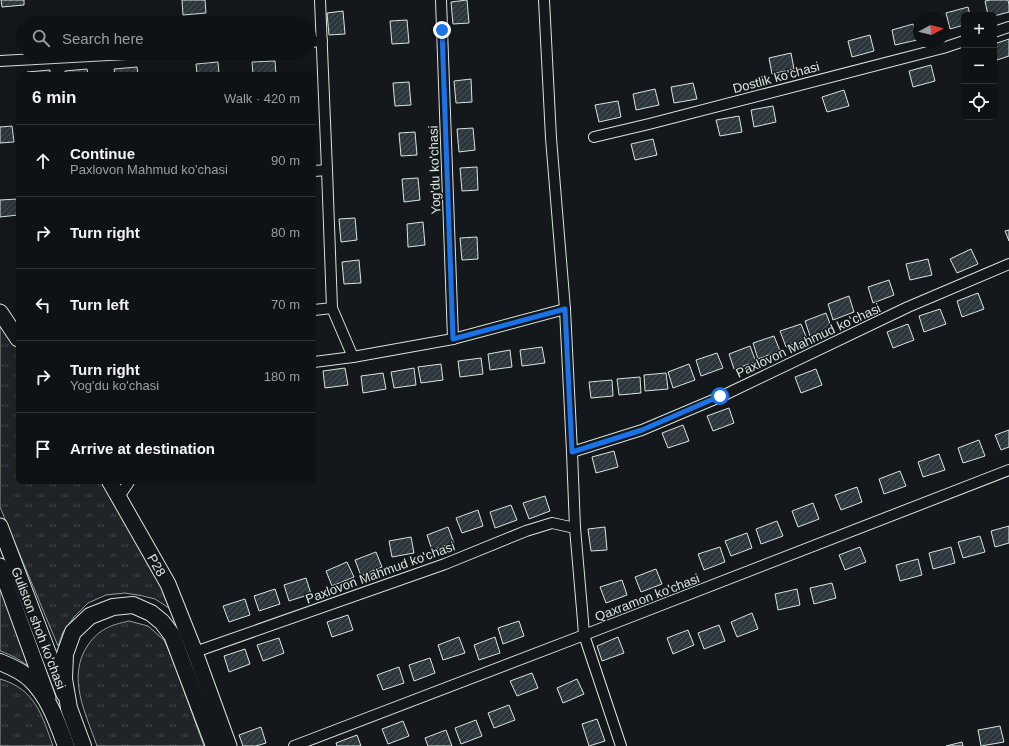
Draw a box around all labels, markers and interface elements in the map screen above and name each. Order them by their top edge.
north arrow [913,12,949,48]
map controls [961,12,997,120]
button: + [961,12,997,48]
search box [16,16,316,60]
route end [433,21,451,39]
icon: search [30,27,52,49]
text: Search here [62,30,144,47]
button: − [961,48,997,84]
street label: Dostlik ko'chasi [731,59,821,96]
button: locate [961,84,997,120]
text: 6 min [32,88,76,107]
text: Walk · 420 m [224,91,300,106]
street label: Yog'du ko'chasi [425,125,444,215]
text: Continue [70,145,135,162]
icon: ahead [32,150,54,172]
text: 90 m [271,153,300,168]
text: Paxlovon Mahmud ko'chasi [70,162,228,177]
icon: right [32,222,54,244]
text: Turn right [70,224,140,241]
text: 80 m [271,225,300,240]
icon: left [32,294,54,316]
text: Turn left [70,296,129,313]
text: 70 m [271,297,300,312]
street label: Paxlovon Mahmud ko'chasi [734,300,883,381]
text: Turn right [70,361,140,378]
icon: right [32,366,54,388]
text: 180 m [264,369,300,384]
text: Yog'du ko'chasi [70,378,159,393]
route start [711,387,729,405]
icon: arrive [32,438,54,460]
text: Arrive at destination [70,440,215,457]
street label: Paxlovon Mahmud ko'chasi [303,538,457,607]
street label: Р28 [144,551,169,579]
street label: Guliston shoh ko'chasi [8,565,69,691]
street label: Qaxramon ko'chasi [593,571,702,624]

